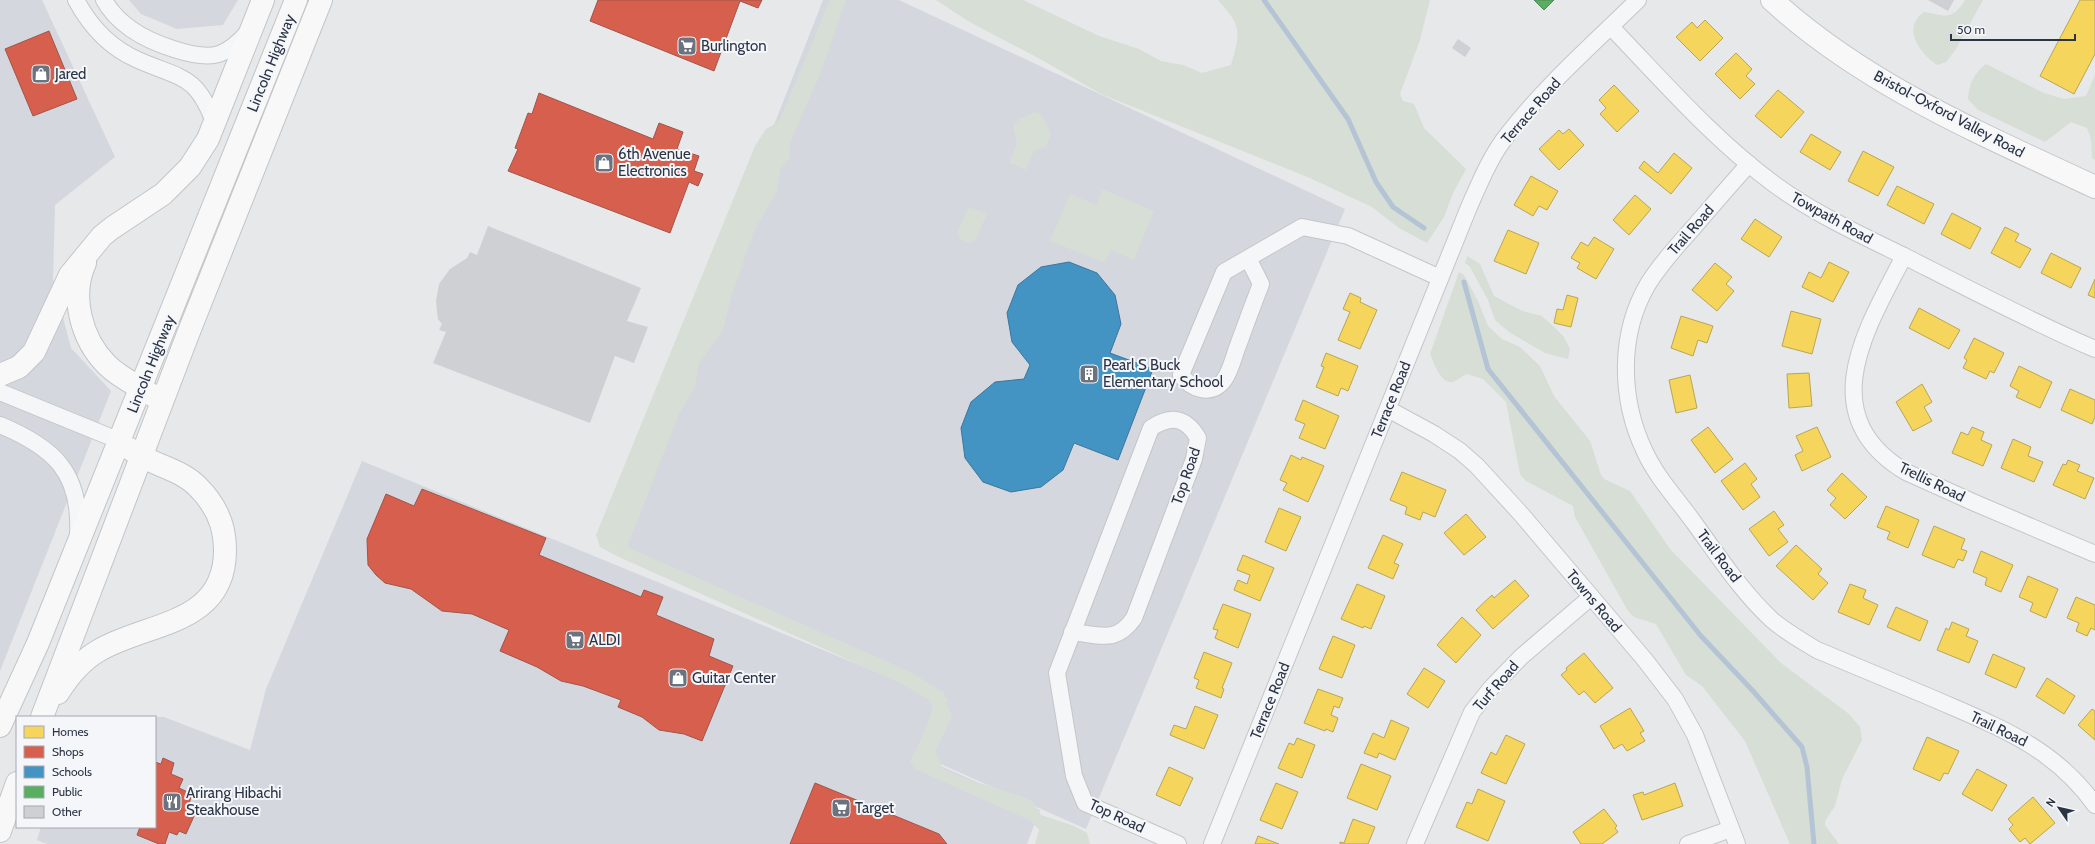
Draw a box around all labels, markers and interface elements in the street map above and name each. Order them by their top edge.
street label: Lincoln Highway [243,11,299,114]
scale bar [1951,16,2075,42]
text: 50 m [1957,22,1985,37]
supermarket icon: Burlington [676,35,698,57]
place label: Burlington [701,37,767,55]
shop icon: Jared [30,63,52,85]
place label: Jared [54,65,86,83]
street label: Bristol-Oxford Valley Road [1871,67,2027,161]
street label: Terrace Road [1498,74,1564,148]
place label: 6th Avenue Electronics [618,145,691,180]
shop icon: 6th Avenue Electronics [593,152,615,174]
street label: Towpath Road [1788,188,1876,248]
street label: Trail Road [1664,201,1718,259]
street label: Lincoln Highway [123,312,179,415]
place label: Pearl S Buck Elementary School [1103,356,1224,391]
street label: Terrace Road [1367,359,1415,441]
building icon: Pearl S Buck Elementary School [1078,363,1100,385]
street label: Top Road [1168,445,1204,507]
street label: Trellis Road [1896,458,1968,506]
street label: Trail Road [1693,526,1745,586]
street label: Towns Road [1563,566,1625,636]
supermarket icon: ALDI [564,629,586,651]
place label: ALDI [589,631,621,649]
street label: Turf Road [1469,657,1523,715]
street label: Terrace Road [1246,660,1294,742]
shop icon: Guitar Center [667,667,689,689]
place label: Guitar Center [692,669,776,687]
street label: Trail Road [1968,708,2030,750]
legend [16,716,156,828]
text: Homes [52,724,89,739]
text: Shops [52,744,84,759]
text: Schools [52,764,92,779]
text: Public [52,784,83,799]
place label: Arirang Hibachi Steakhouse [186,784,282,819]
north arrow [2039,788,2079,828]
restaurant icon: Arirang Hibachi Steakhouse [161,791,183,813]
street label: Top Road [1086,795,1148,837]
text: N [2043,795,2059,810]
supermarket icon: Target [830,797,852,819]
place label: Target [855,799,894,817]
text: Other [52,804,82,819]

